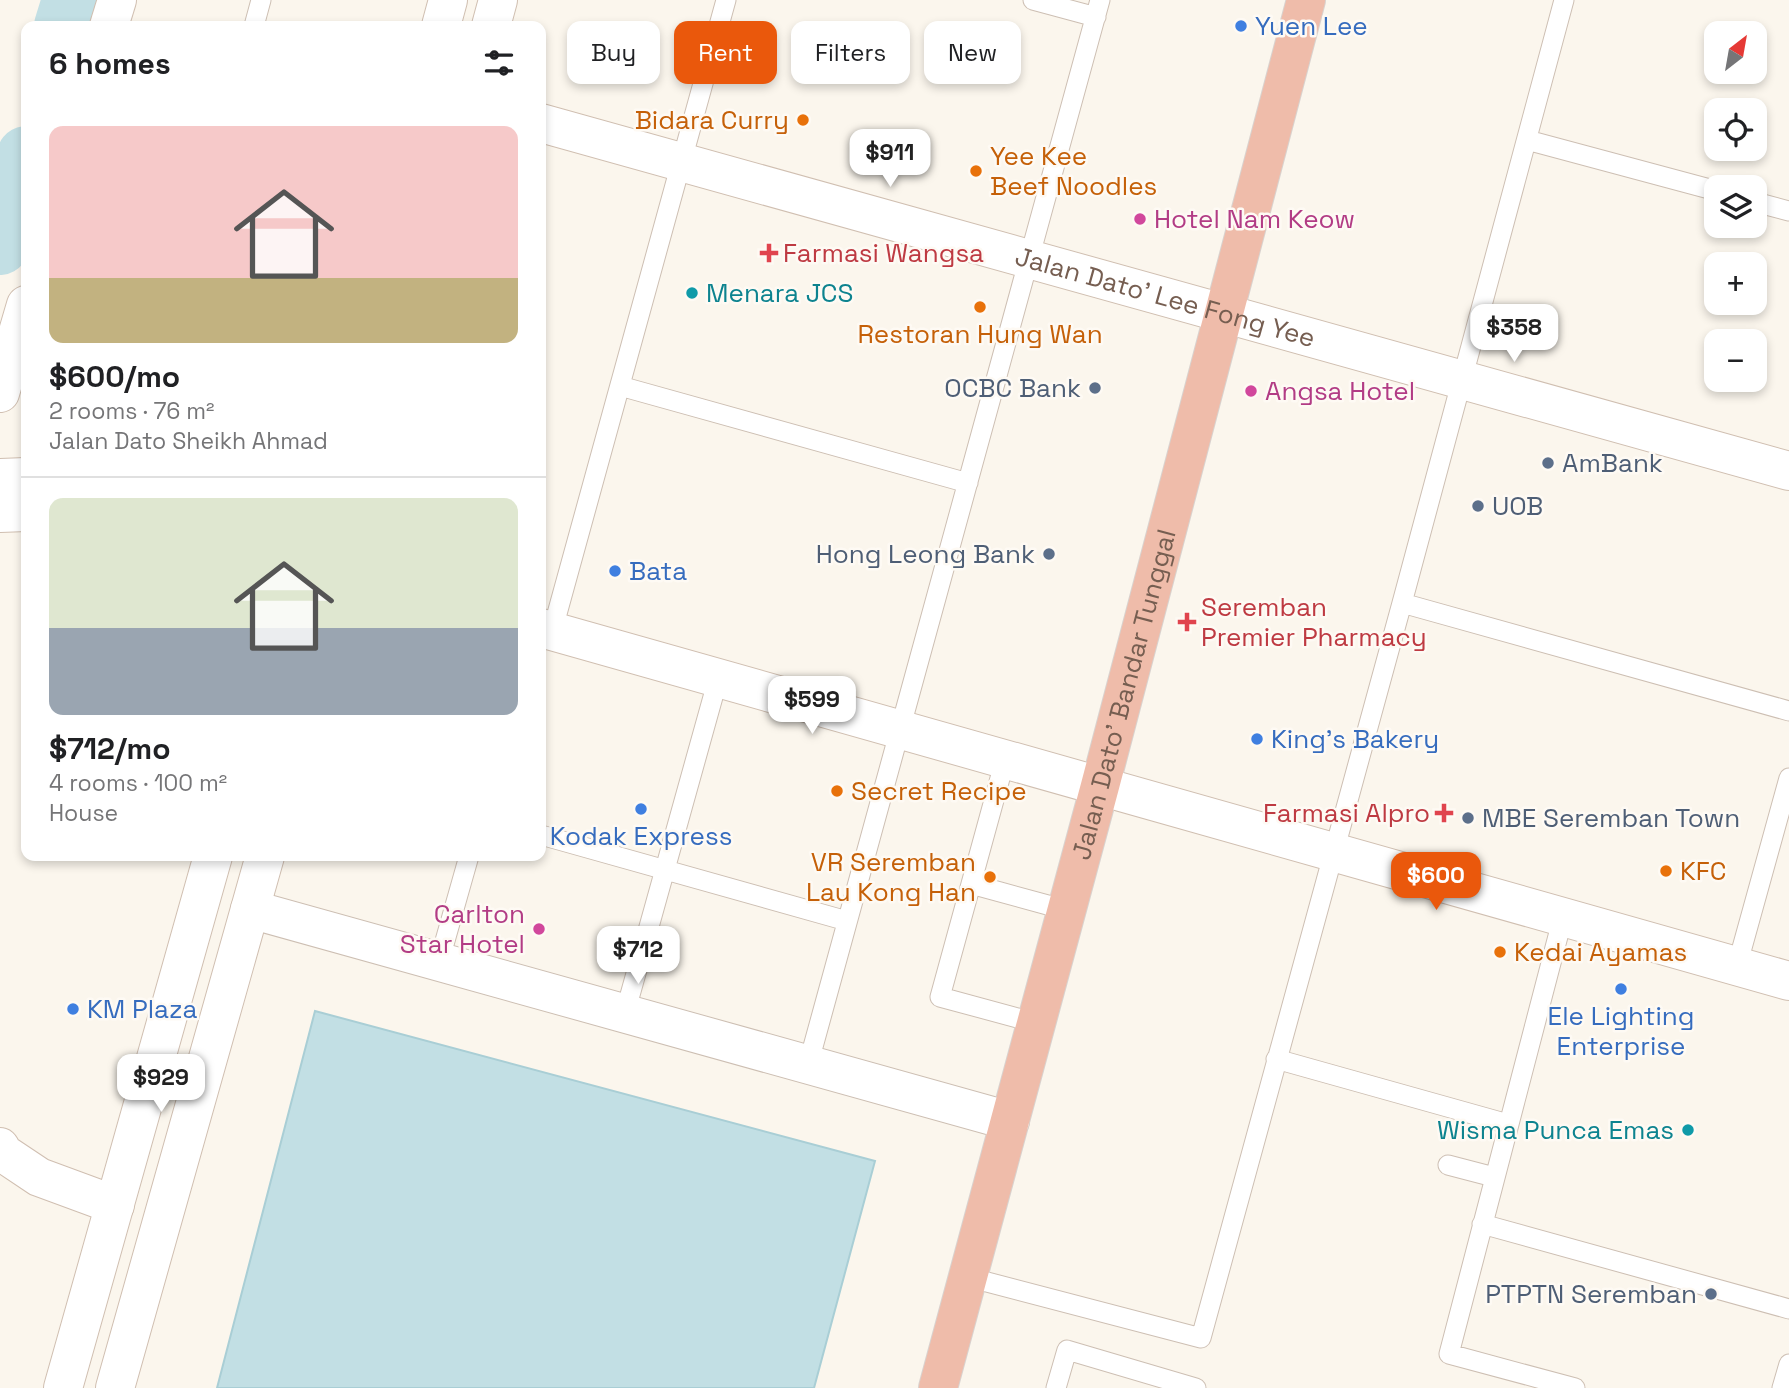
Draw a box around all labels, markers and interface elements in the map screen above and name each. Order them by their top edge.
place label: Yuen Lee [1255,9,1368,43]
marker: Yuen Lee [1233,18,1249,34]
chip: Buy [567,21,660,84]
chip: Rent [674,21,777,84]
chip: Filters [791,21,910,84]
chip: New [924,21,1021,84]
north arrow [1704,21,1768,84]
map controls [1704,21,1767,392]
text: 6 homes [49,44,171,83]
icon: filters [480,44,518,82]
button: locate [1704,98,1767,161]
place label: Bidara Curry [635,103,789,137]
marker: Bidara Curry [795,112,811,128]
pin: $911 [849,130,931,189]
text: $911 [866,137,914,167]
place label: Yee Kee Beef Noodles [990,139,1157,203]
marker: Yee Kee Beef Noodles [968,163,984,179]
icon: home [221,171,347,297]
button: layers [1704,175,1767,238]
place label: Hotel Nam Keow [1154,202,1355,236]
marker: Hotel Nam Keow [1132,211,1148,227]
place label: Farmasi Wangsa [783,236,984,270]
street label: Jalan Dato' Lee Fong Yee [1011,239,1319,355]
marker: Farmasi Wangsa [761,245,777,261]
button: + [1704,252,1767,315]
place label: Menara JCS [706,276,853,310]
marker: Menara JCS [684,285,700,301]
marker: Restoran Hung Wan [972,299,988,315]
pin: $358 [1473,304,1555,364]
text: $358 [1486,312,1542,342]
place label: Restoran Hung Wan [857,317,1103,351]
button: − [1704,329,1767,392]
text: $600/mo [49,357,180,396]
place label: OCBC Bank [944,371,1081,405]
place label: Angsa Hotel [1265,374,1415,408]
marker: OCBC Bank [1087,380,1103,396]
marker: Angsa Hotel [1243,383,1259,399]
text: 2 rooms · 76 m² [49,396,214,426]
text: Jalan Dato Sheikh Ahmad [49,426,328,456]
place label: AmBank [1562,446,1663,480]
marker: AmBank [1540,455,1556,471]
place label: UOB [1492,489,1543,523]
marker: UOB [1470,498,1486,514]
street label: Jalan Dato' Bandar Tunggal [1064,525,1184,864]
place label: Hong Leong Bank [816,537,1035,571]
icon: home [221,543,347,669]
marker: Hong Leong Bank [1041,546,1057,562]
place label: Bata [629,554,687,588]
marker: Bata [607,563,623,579]
place label: Seremban Premier Pharmacy [1201,590,1427,654]
marker: Seremban Premier Pharmacy [1179,614,1195,630]
pin: $599 [771,676,853,736]
text: $599 [784,684,840,714]
place label: King's Bakery [1271,722,1439,756]
text: $712/mo [49,729,171,768]
marker: King's Bakery [1249,731,1265,747]
text: 4 rooms · 100 m² [49,768,227,798]
place label: Secret Recipe [851,774,1027,808]
marker: Secret Recipe [829,783,845,799]
place label: Farmasi Alpro [1263,796,1430,830]
text: House [49,798,118,828]
marker: Kodak Express [633,801,649,817]
place label: MBE Seremban Town [1482,801,1740,835]
marker: Farmasi Alpro [1436,805,1452,821]
marker: MBE Seremban Town [1460,810,1476,826]
place label: Kodak Express [550,819,732,853]
place label: VR Seremban Lau Kong Han [806,845,976,909]
pin: $600 [1395,852,1477,912]
place label: KFC [1680,854,1726,888]
text: $600 [1407,860,1465,890]
marker: KFC [1658,863,1674,879]
marker: VR Seremban Lau Kong Han [982,869,998,885]
place label: Carlton Star Hotel [400,897,525,961]
marker: Carlton Star Hotel [531,921,547,937]
pin: $712 [597,926,679,986]
text: $712 [613,934,663,964]
place label: Kedai Ayamas [1514,935,1687,969]
marker: Kedai Ayamas [1492,944,1508,960]
marker: Ele Lighting Enterprise [1613,981,1629,997]
place label: KM Plaza [87,992,197,1026]
place label: Ele Lighting Enterprise [1548,999,1694,1063]
marker: KM Plaza [65,1001,81,1017]
pin: $929 [120,1054,202,1114]
text: $929 [133,1062,189,1092]
place label: Wisma Punca Emas [1437,1113,1674,1147]
marker: Wisma Punca Emas [1680,1122,1696,1138]
place label: PTPTN Seremban [1485,1277,1697,1311]
marker: PTPTN Seremban [1703,1286,1719,1302]

